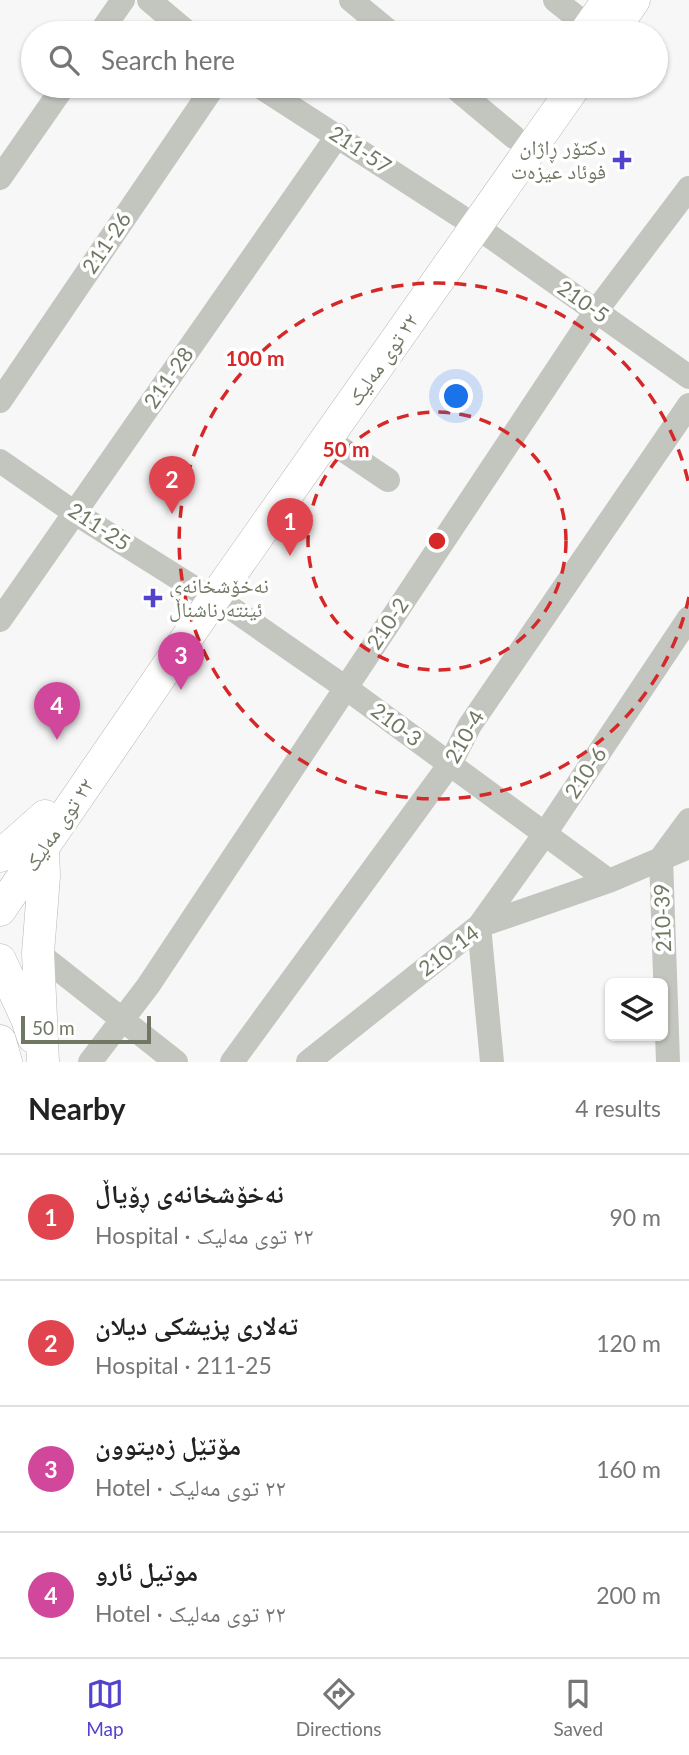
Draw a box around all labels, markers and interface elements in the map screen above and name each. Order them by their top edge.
search box [21,21,668,98]
icon: search [45,41,83,79]
text: Search here [101,44,235,76]
street label: 211-57 [325,120,396,178]
place label: دکتۆر ڕاژان فوئاد عیزەت [511,134,606,183]
marker: دکتۆر ڕاژان فوئاد عیزەت [612,150,632,170]
street label: 211-26 [76,207,135,278]
street label: 210-5 [554,274,614,327]
street label: ٢٢ توی مەلیک [341,308,424,411]
street label: 211-28 [138,342,198,412]
text: 100 m [225,345,285,370]
your location [439,379,473,413]
text: 50 m [322,436,370,461]
pin: 2 [149,456,195,514]
street label: 211-25 [64,497,135,555]
pin: 1 [267,498,313,556]
centre of rings [425,529,449,553]
place label: نەخۆشخانەی ئینتەرناشناڵ [169,572,269,622]
marker: نەخۆشخانەی ئینتەرناشناڵ [143,588,163,608]
street label: 210-2 [361,593,413,654]
pin: 3 [158,632,204,690]
pin: 4 [34,682,80,740]
street label: 210-3 [367,697,427,751]
street label: 210-4 [439,706,489,767]
street label: 210-6 [559,742,611,803]
street label: ٢٢ توی مەلیک [17,773,99,876]
street label: 210-39 [648,883,675,953]
street label: 210-14 [413,919,483,980]
map controls [605,978,668,1041]
button: layers [605,978,668,1041]
scale bar [21,1013,150,1045]
text: 50 m [32,1016,75,1039]
text: Nearby [28,1090,126,1126]
text: 4 results [575,1094,661,1122]
text: نەخۆشخانەی ڕۆیاڵ [95,1177,284,1209]
text: 1 [44,1203,58,1231]
text: 90 m [610,1203,661,1231]
text: Hospital · ٢٢ توی مەلیک [95,1221,314,1249]
text: تەلاری پزیشکی دیلان [95,1309,298,1341]
text: 2 [44,1329,58,1357]
text: 120 m [596,1329,661,1357]
text: Hospital · 211-25 [95,1351,272,1379]
text: مۆتێل زەیتوون [95,1429,241,1461]
text: 3 [44,1455,58,1483]
text: 160 m [596,1455,661,1483]
text: Hotel · ٢٢ توی مەلیک [95,1473,286,1501]
text: موتیل ئارو [95,1555,198,1587]
text: 4 [44,1581,58,1609]
text: 200 m [596,1581,661,1609]
text: Hotel · ٢٢ توی مەلیک [95,1599,286,1627]
tab: Map [86,1675,124,1740]
tab: Directions [296,1675,382,1740]
tab: Saved [553,1675,603,1740]

